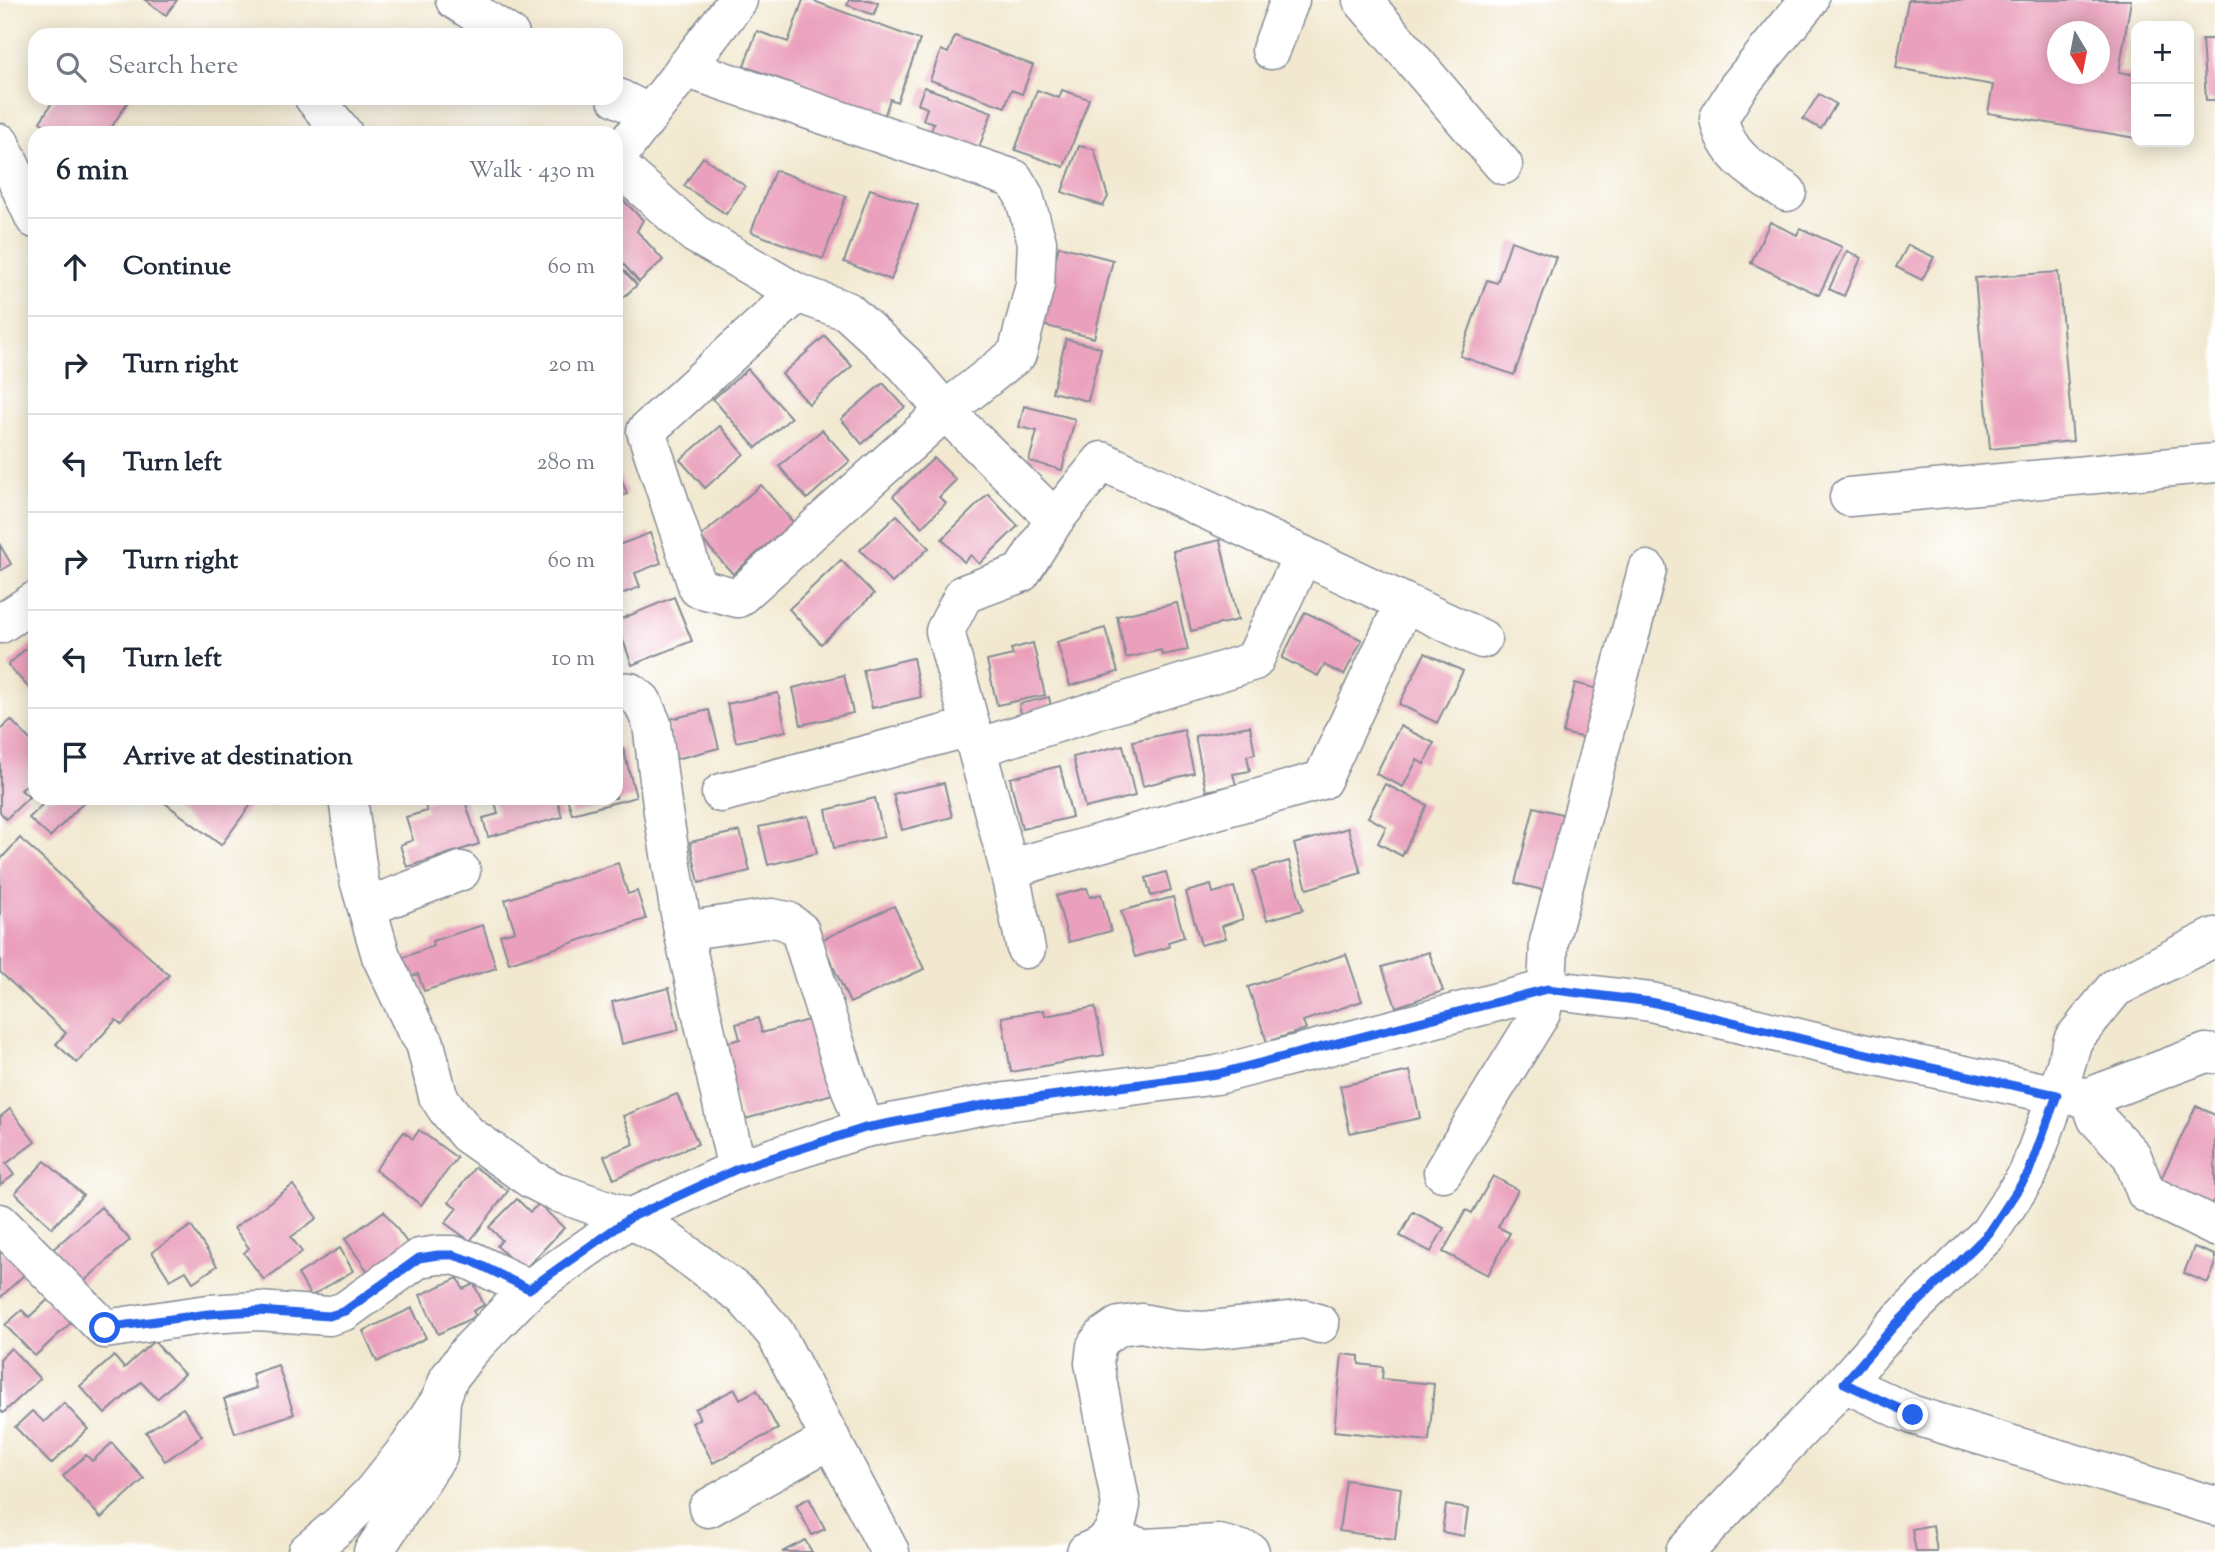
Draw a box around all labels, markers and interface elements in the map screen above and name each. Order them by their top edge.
north arrow [2047,21,2110,84]
map controls [2131,21,2194,147]
button: + [2131,21,2194,84]
search box [28,28,623,105]
icon: search [52,48,90,86]
text: Search here [108,48,238,85]
button: − [2131,84,2194,147]
text: 6 min [56,150,128,193]
text: Walk · 430 m [469,155,595,188]
icon: ahead [56,248,94,286]
text: Continue [123,249,231,286]
text: 60 m [547,251,595,284]
icon: right [56,346,94,384]
text: Turn right [123,347,238,384]
text: 20 m [548,349,595,382]
icon: left [56,444,94,482]
text: Turn left [123,445,222,482]
text: 280 m [537,447,595,480]
icon: right [56,542,94,580]
text: Turn right [123,543,238,580]
text: 60 m [547,545,595,578]
icon: left [56,640,94,678]
text: Turn left [123,641,222,678]
text: 10 m [551,643,595,676]
icon: arrive [56,738,94,776]
text: Arrive at destination [123,739,353,776]
route start [89,1312,120,1343]
route end [1897,1399,1928,1430]

